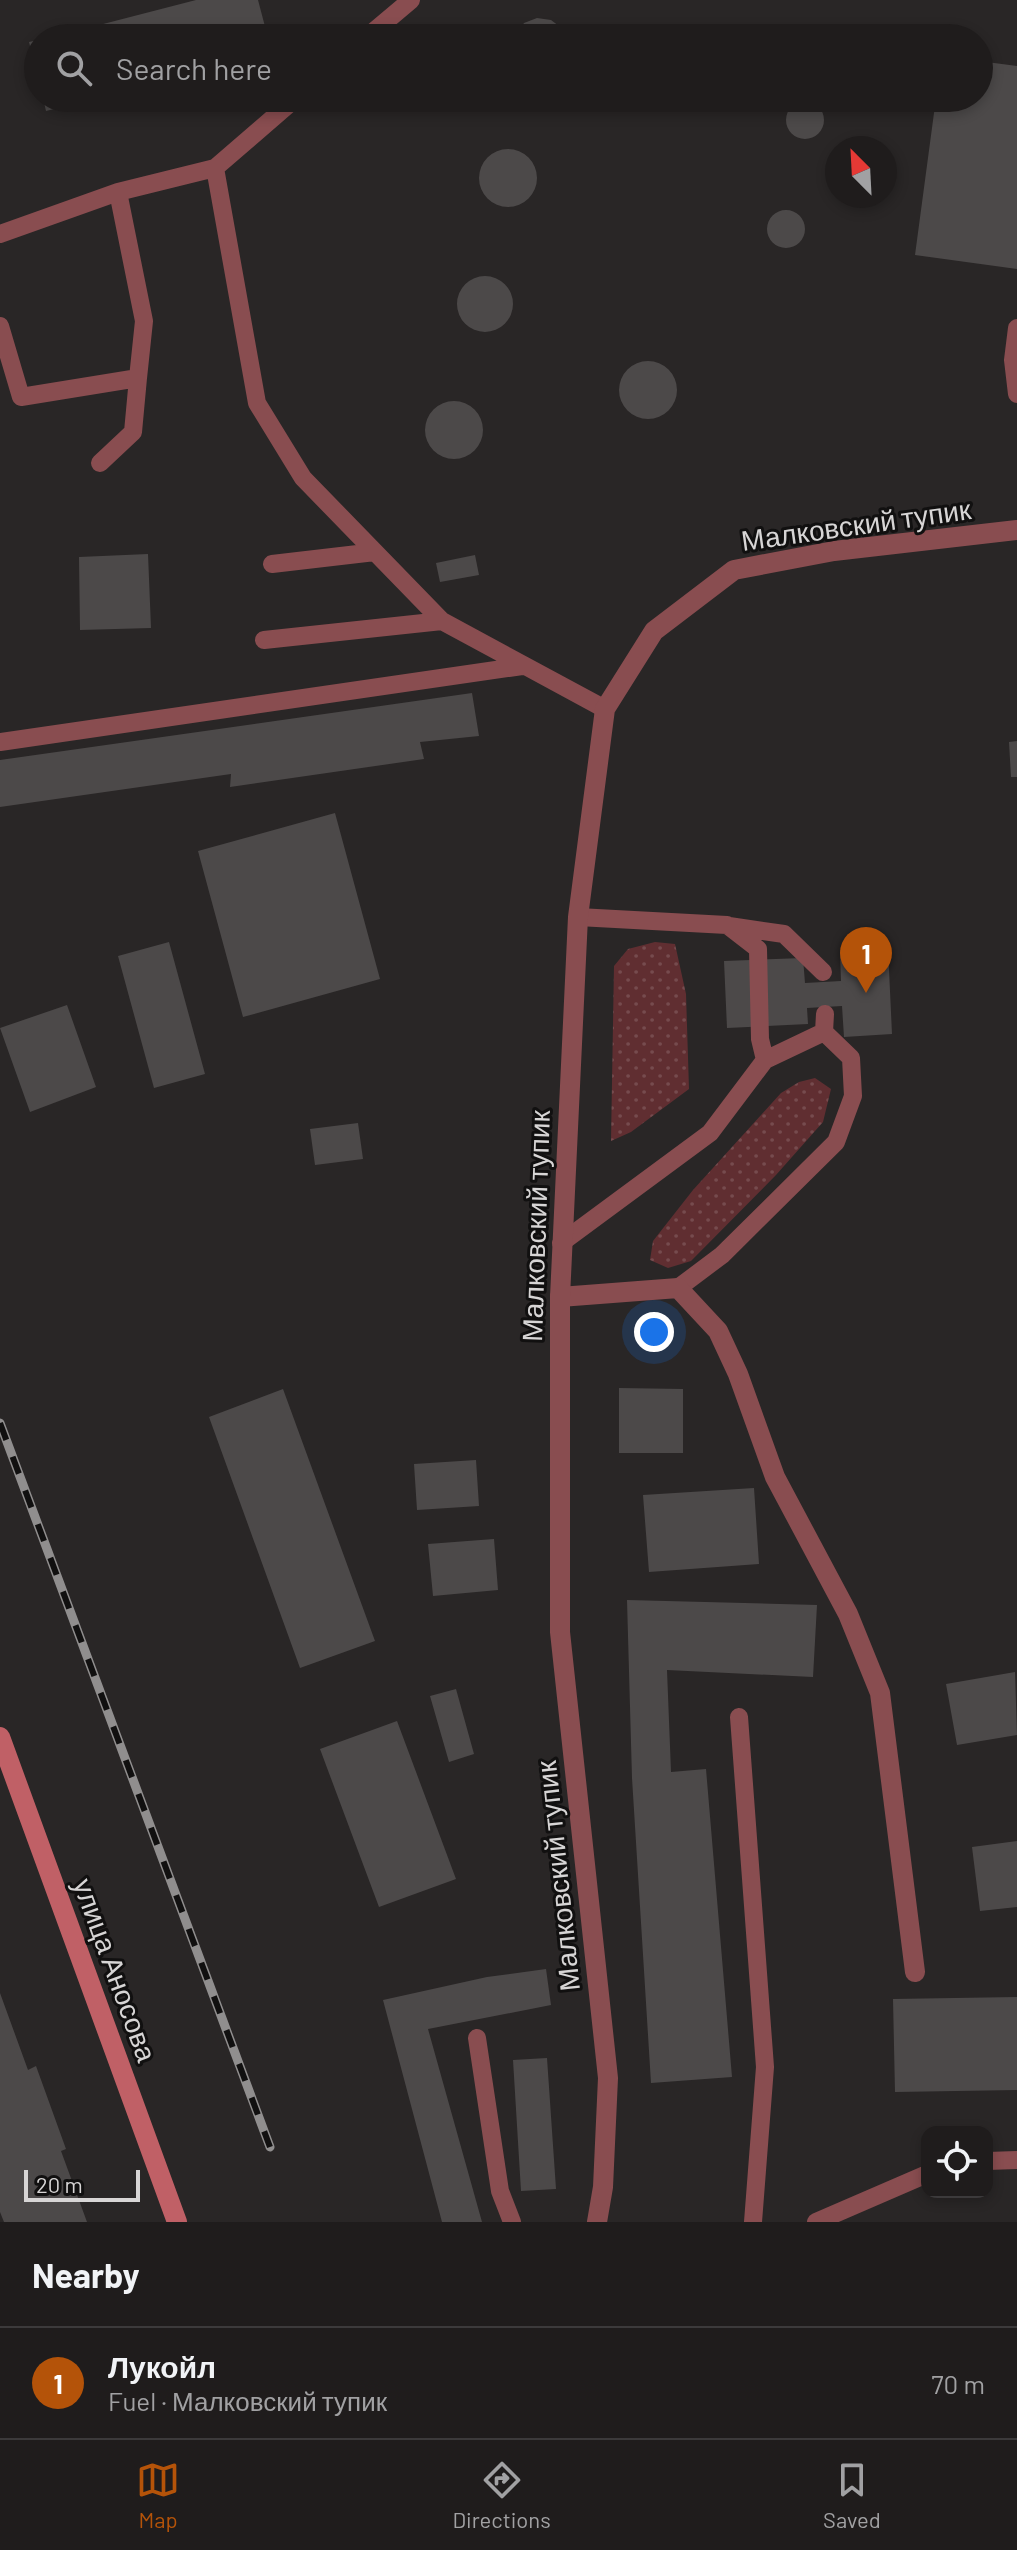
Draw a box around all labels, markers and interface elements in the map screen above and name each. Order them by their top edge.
search box [24,24,993,112]
icon: search [52,46,96,90]
text: Search here [116,50,272,86]
north arrow [825,136,897,208]
street label: Малковский тупик [739,491,974,557]
pin: 1 [840,927,892,993]
street label: Малковский тупик [514,1109,556,1342]
your location [634,1312,674,1352]
street label: Малковский тупик [528,1758,586,1993]
street label: улица Аносова [67,1873,165,2066]
map controls [921,2126,993,2198]
button: locate [921,2126,993,2198]
scale bar [24,2166,140,2202]
text: 20 m [36,2171,83,2197]
text: Nearby [32,2254,140,2295]
text: Лукойл [108,2348,216,2384]
text: 1 [53,2368,63,2399]
text: 70 m [931,2368,985,2399]
text: Fuel · Малковский тупик [108,2385,387,2416]
tab: Map [136,2458,180,2532]
tab: Directions [452,2458,551,2532]
tab: Saved [823,2458,881,2532]

